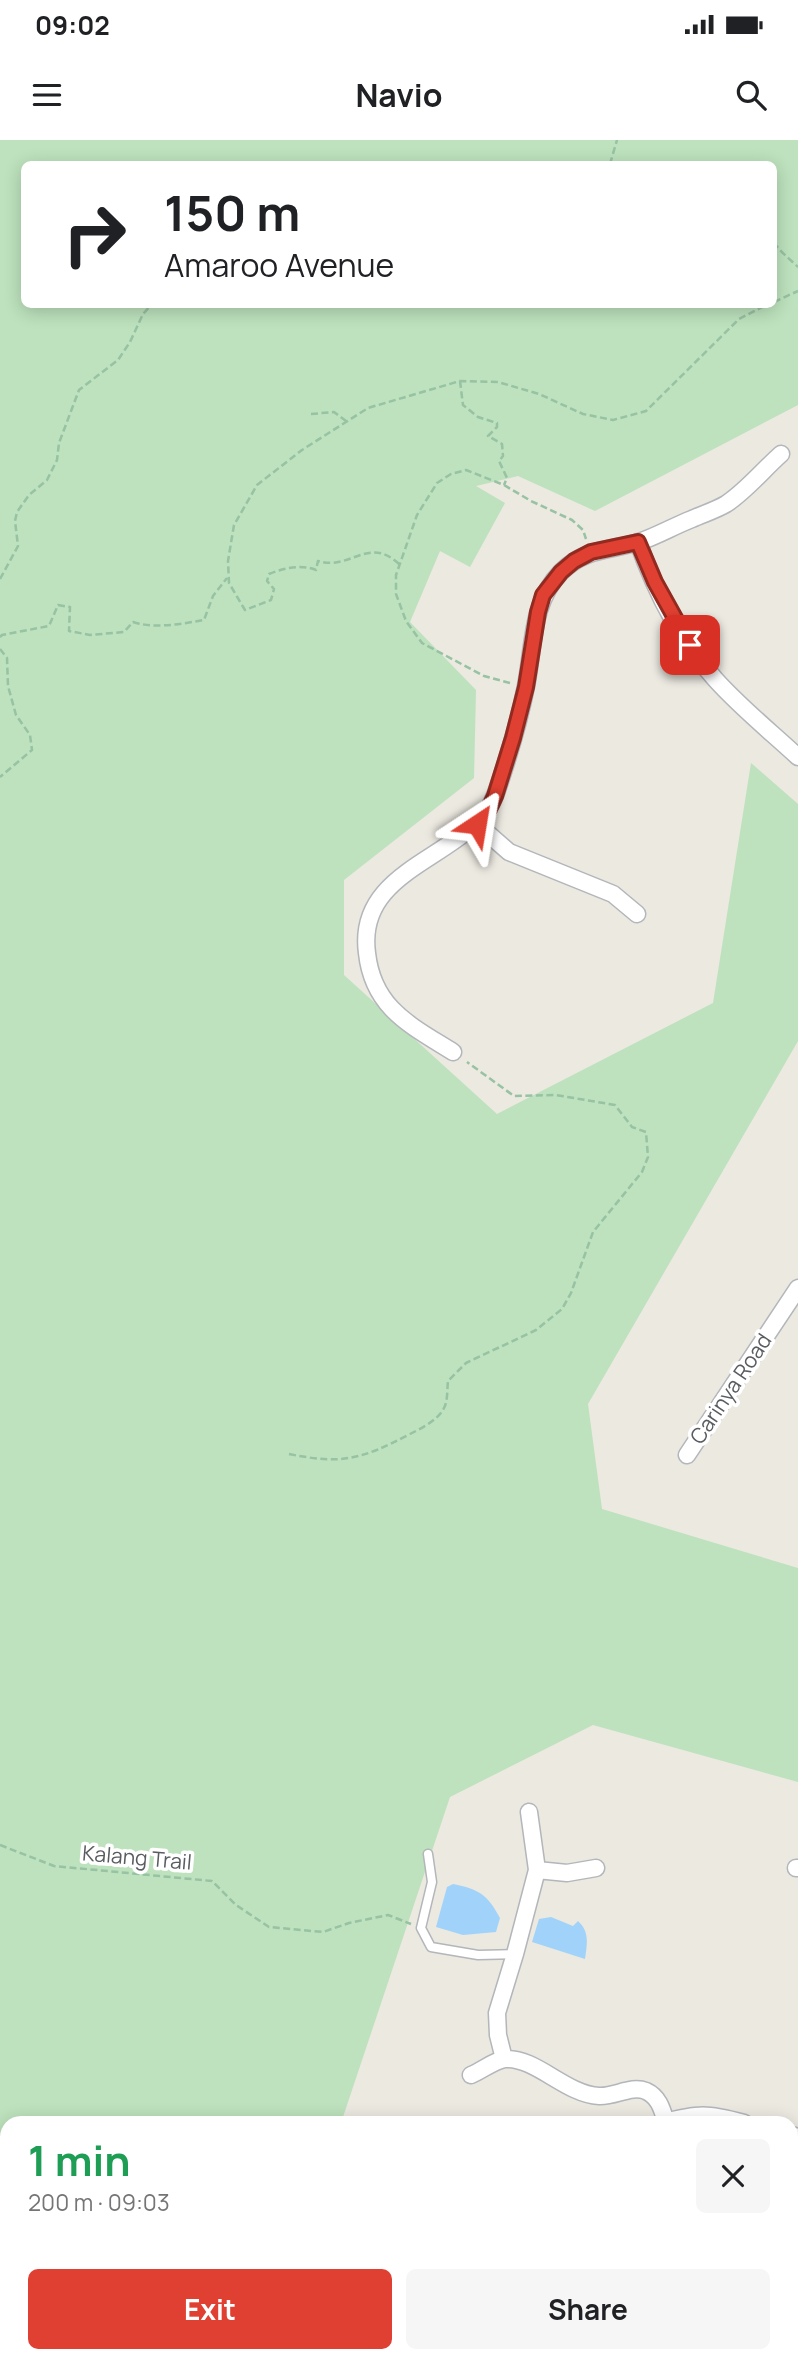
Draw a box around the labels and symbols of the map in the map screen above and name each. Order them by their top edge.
pin [660,615,720,675]
position arrow [440,787,514,861]
street label: Carinya Road [683,1328,777,1449]
street label: Kalang Trail [81,1838,193,1876]

